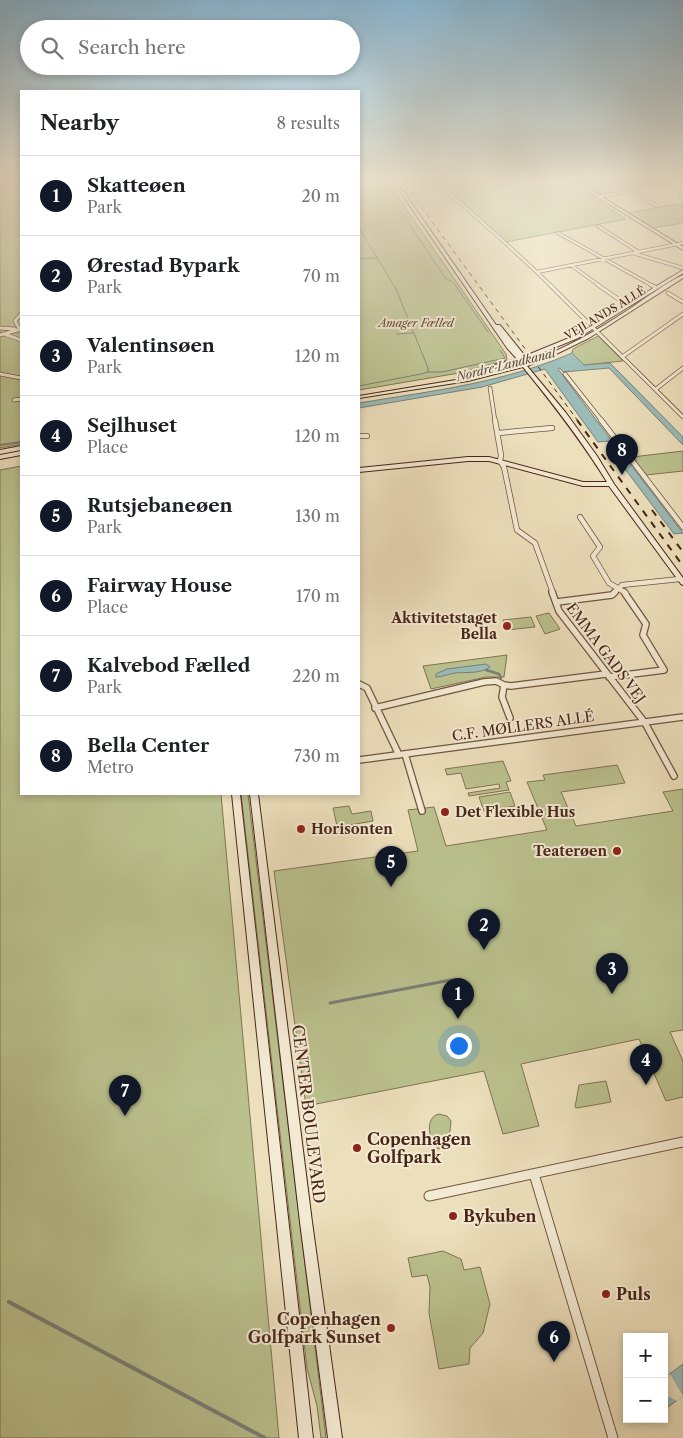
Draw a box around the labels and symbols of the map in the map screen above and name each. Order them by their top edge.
street label: VEJLANDS ALLÉ [561,283,648,343]
park label: Amager Fælled [376,316,455,330]
water label: Nordre Landkanal [454,345,558,384]
pin: 8 [606,434,638,475]
street label: EMMA GADS VEJ [562,599,650,707]
place label: Aktivitetstaget Bella [390,609,498,643]
marker: Aktivitetstaget Bella [501,620,513,632]
street label: C.F. MØLLERS ALLÉ [451,707,595,745]
place label: Det Flexible Hus [455,803,575,821]
marker: Det Flexible Hus [439,806,451,818]
place label: Horisonten [311,820,393,838]
marker: Horisonten [295,823,307,835]
place label: Teaterøen [533,842,607,860]
marker: Teaterøen [611,845,623,857]
pin: 5 [375,846,407,887]
pin: 2 [468,909,500,950]
pin: 3 [596,953,628,994]
pin: 1 [442,978,474,1019]
street label: CENTER BOULEVARD [288,1023,330,1205]
your location [446,1033,472,1059]
pin: 4 [630,1044,662,1085]
pin: 7 [109,1075,141,1116]
place label: Copenhagen Golfpark [367,1129,471,1167]
marker: Copenhagen Golfpark [351,1142,363,1154]
place label: Bykuben [463,1206,537,1226]
marker: Bykuben [447,1210,459,1222]
place label: Puls [616,1284,651,1304]
marker: Puls [600,1288,612,1300]
place label: Copenhagen Golfpark Sunset [248,1309,382,1347]
pin: 6 [538,1321,570,1362]
marker: Copenhagen Golfpark Sunset [385,1322,397,1334]

